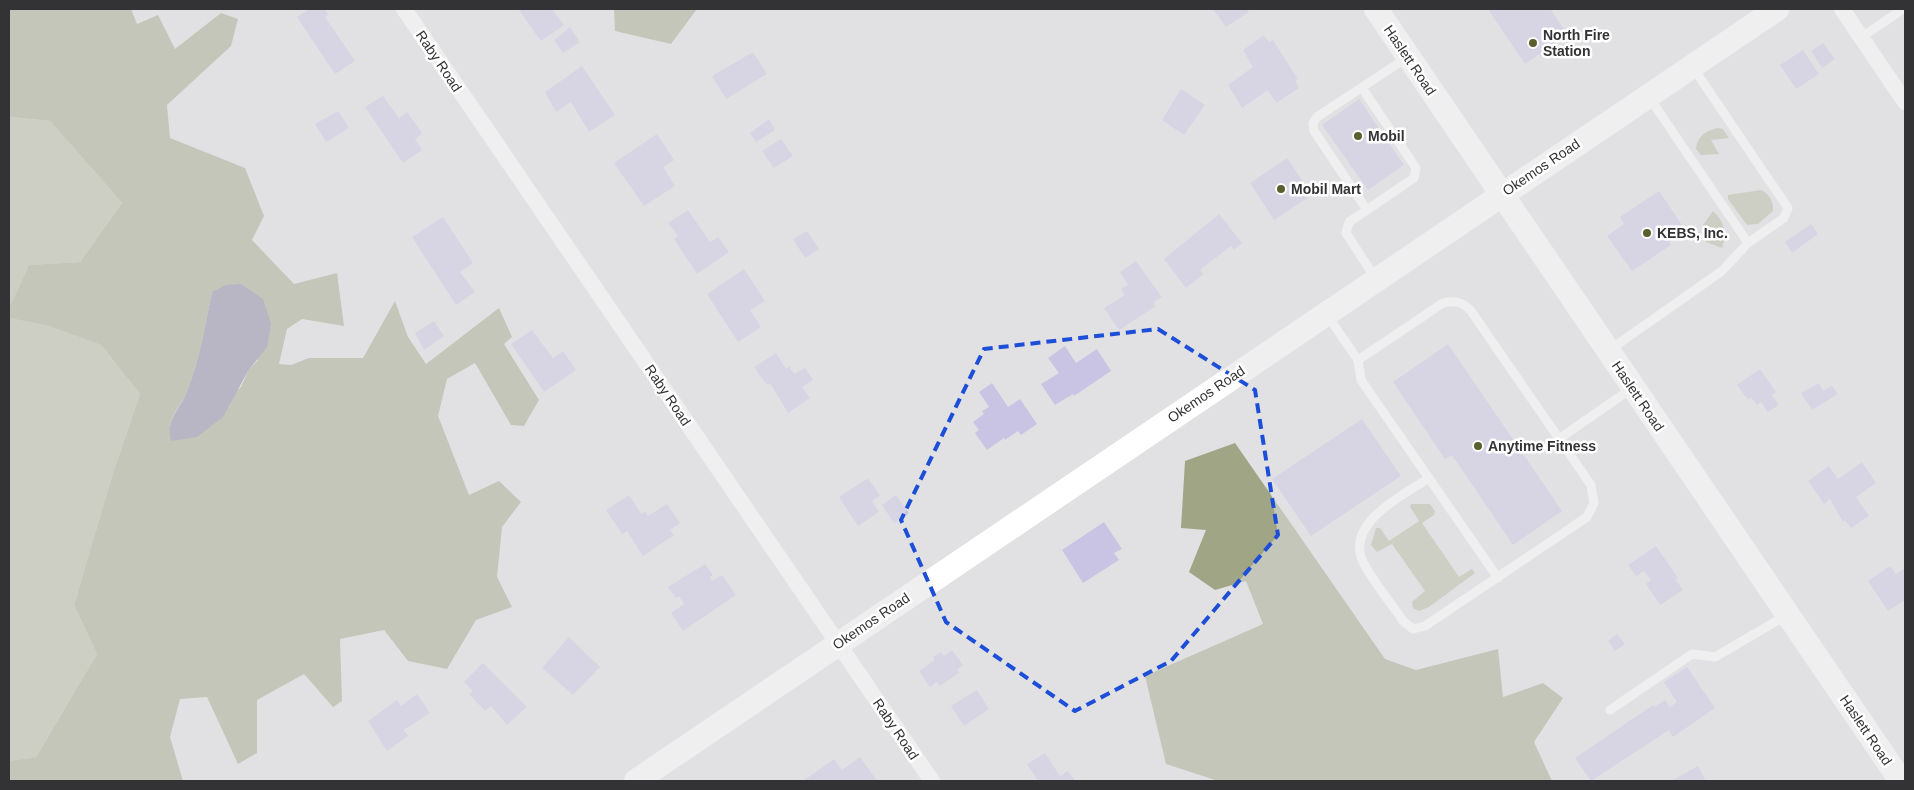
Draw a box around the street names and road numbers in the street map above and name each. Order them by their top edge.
street label: Haslett Road [1381,22,1439,98]
street label: Raby Road [413,27,465,95]
street label: Okemos Road [1499,135,1583,199]
street label: Haslett Road [1609,358,1667,434]
street label: Raby Road [642,361,694,429]
street label: Okemos Road [1164,362,1248,426]
street label: Okemos Road [829,589,913,653]
street label: Haslett Road [1837,692,1895,768]
street label: Raby Road [870,695,922,763]

